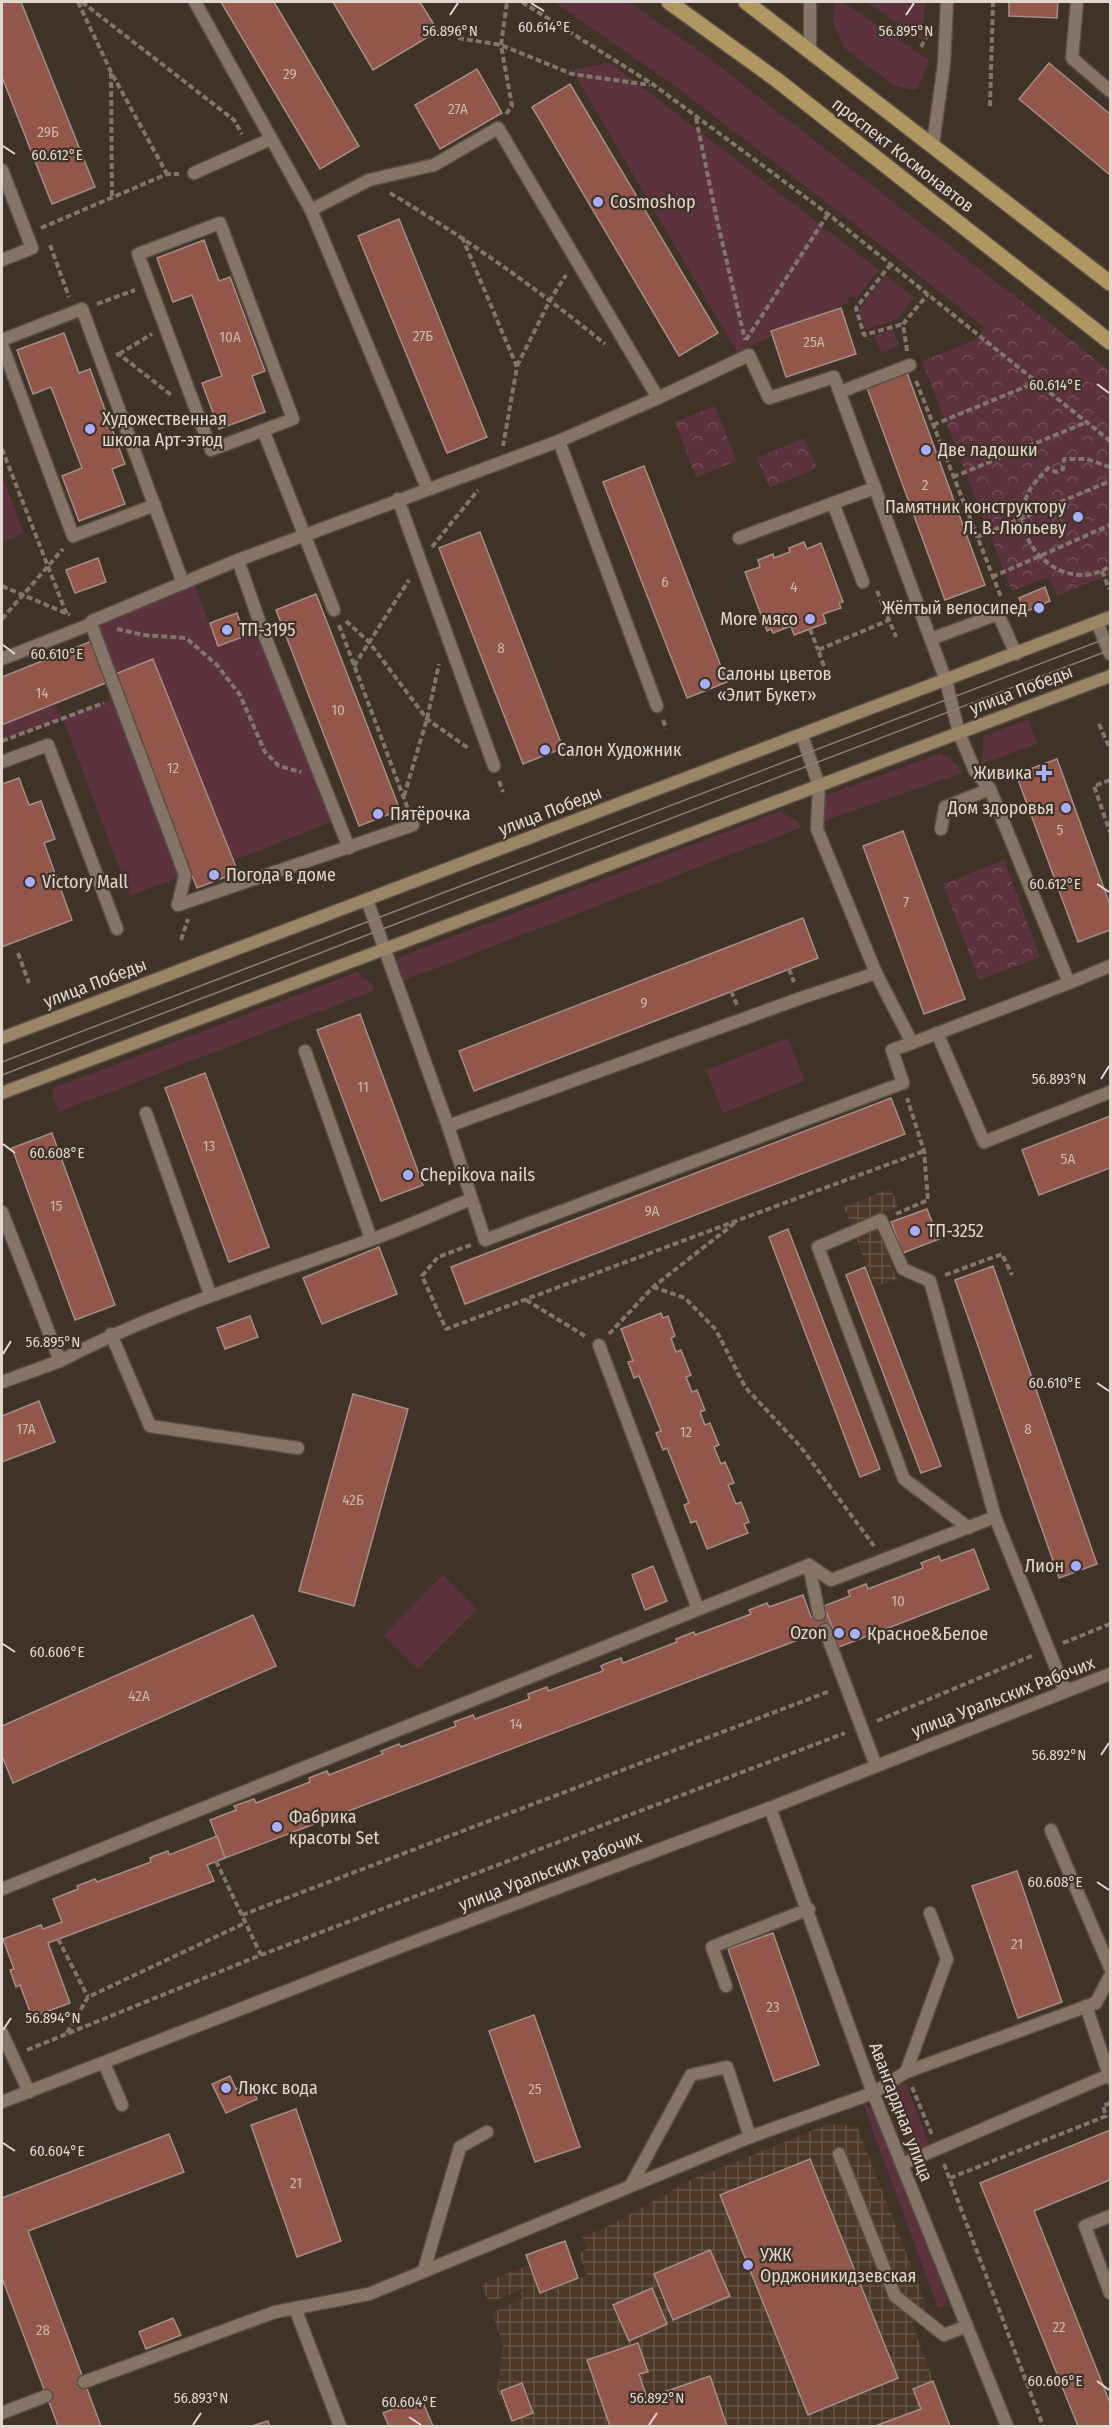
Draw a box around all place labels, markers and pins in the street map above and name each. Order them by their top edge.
place label: Cosmoshop [610,191,695,213]
marker: Cosmoshop [591,195,605,209]
place label: Художественная школа Арт-этюд [102,408,227,451]
marker: Художественная школа Арт-этюд [83,422,97,436]
place label: Две ладошки [937,439,1038,461]
marker: Две ладошки [919,443,933,457]
place label: Памятник конструктору Л. В. Люльеву [885,496,1066,539]
marker: Памятник конструктору Л. В. Люльеву [1071,510,1085,524]
place label: Жёлтый велосипед [882,597,1027,619]
marker: Жёлтый велосипед [1032,601,1046,615]
place label: More мясо [720,608,798,630]
marker: More мясо [803,612,817,626]
place label: ТП-3195 [239,619,295,641]
marker: ТП-3195 [220,623,234,637]
place label: Салоны цветов «Элит Букет» [717,663,832,706]
marker: Салоны цветов «Элит Букет» [698,677,712,691]
place label: Салон Художник [557,739,682,761]
marker: Салон Художник [538,743,552,757]
place label: Живика [973,762,1032,784]
marker: Живика [1037,766,1051,780]
place label: Дом здоровья [947,797,1054,819]
marker: Дом здоровья [1059,801,1073,815]
place label: Пятёрочка [390,803,471,825]
marker: Пятёрочка [371,807,385,821]
place label: Погода в доме [226,864,336,886]
marker: Погода в доме [207,868,221,882]
place label: Victory Mall [42,871,128,893]
marker: Victory Mall [23,875,37,889]
place label: Chepikova nails [420,1164,535,1186]
marker: Chepikova nails [401,1168,415,1182]
place label: ТП-3252 [927,1220,984,1242]
marker: ТП-3252 [908,1224,922,1238]
place label: Лион [1025,1555,1064,1577]
marker: Лион [1069,1559,1083,1573]
place label: Ozon [790,1622,827,1644]
place label: Красное&Белое [867,1623,988,1645]
marker: Ozon [832,1626,846,1640]
marker: Красное&Белое [848,1627,862,1641]
place label: Фабрика красоты Set [289,1806,379,1849]
marker: Фабрика красоты Set [270,1820,284,1834]
place label: Люкс вода [238,2077,318,2099]
marker: Люкс вода [219,2081,233,2095]
place label: УЖК Орджоникидзевская [759,2244,916,2287]
marker: УЖК Орджоникидзевская [741,2258,755,2272]

